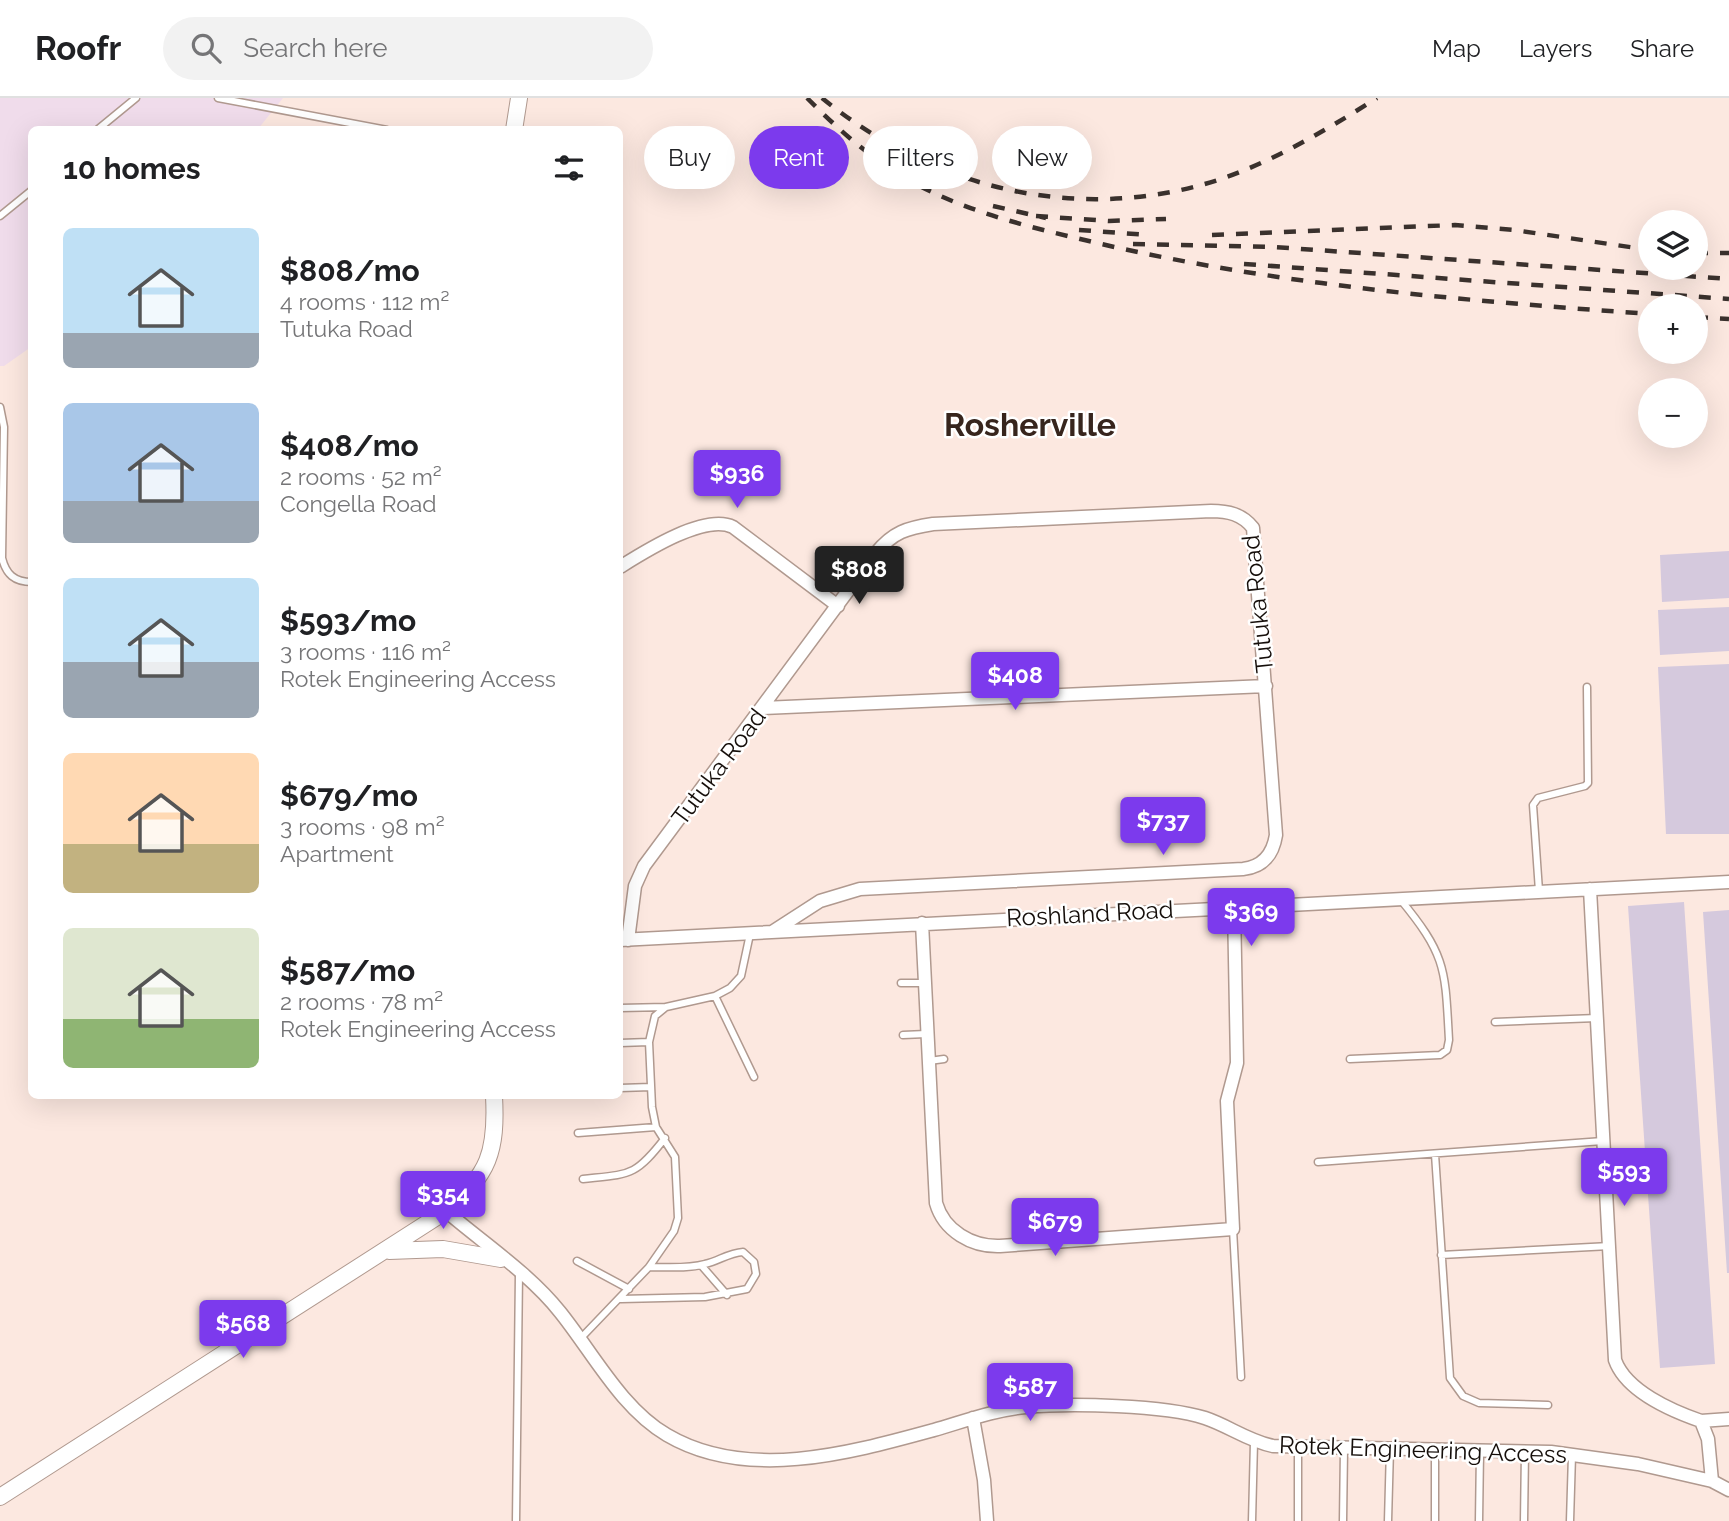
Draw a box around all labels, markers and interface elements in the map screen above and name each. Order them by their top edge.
search box [163,17,653,80]
text: Roofr [35,29,121,68]
icon: search [187,29,225,67]
text: Search here [243,33,388,63]
text: Map [1432,34,1481,63]
text: Layers [1519,34,1592,63]
text: Share [1630,34,1694,63]
chip: Buy [644,126,735,189]
chip: Rent [749,126,849,189]
chip: Filters [863,126,978,189]
chip: New [992,126,1092,189]
icon: filters [550,149,588,187]
text: 10 homes [63,151,200,186]
map controls [1638,210,1708,448]
button: layers [1638,210,1708,280]
text: $808/mo [280,253,420,288]
icon: home [119,256,203,340]
text: 4 rooms · 112 m² [280,288,449,315]
button: + [1638,294,1708,364]
text: Tutuka Road [280,315,413,342]
button: − [1638,378,1708,448]
district label: Rosherville [944,406,1116,443]
text: $408/mo [280,428,419,463]
icon: home [119,431,203,515]
pin: $936 [696,450,778,510]
text: $936 [710,459,764,486]
text: 2 rooms · 52 m² [280,463,442,490]
text: Congella Road [280,490,437,517]
street label: Tutuka Road [1236,534,1279,675]
pin: $808 [818,546,900,606]
text: $808 [831,555,887,582]
text: $593/mo [280,603,416,638]
icon: home [119,606,203,690]
text: 3 rooms · 116 m² [280,638,451,665]
pin: $408 [974,652,1056,712]
text: $408 [987,661,1043,688]
text: Rotek Engineering Access [280,665,556,692]
street label: Tutuka Road [665,703,772,831]
text: $679/mo [280,778,418,813]
icon: home [119,781,203,865]
pin: $737 [1122,798,1204,857]
text: $737 [1136,806,1190,833]
text: 3 rooms · 98 m² [280,813,445,840]
text: Apartment [280,840,394,867]
pin: $369 [1210,888,1292,948]
street label: Roshland Road [1006,895,1174,932]
text: $369 [1224,897,1278,924]
text: $587/mo [280,953,415,988]
icon: home [119,956,203,1040]
text: 2 rooms · 78 m² [280,988,443,1015]
text: Rotek Engineering Access [280,1015,556,1042]
pin: $593 [1583,1148,1665,1208]
text: $593 [1597,1157,1651,1184]
pin: $354 [402,1172,484,1231]
text: $354 [416,1180,470,1207]
pin: $679 [1014,1198,1096,1258]
text: $679 [1028,1207,1083,1234]
pin: $568 [202,1300,284,1360]
text: $568 [215,1309,271,1336]
pin: $587 [989,1364,1071,1423]
text: $587 [1003,1372,1057,1399]
street label: Rotek Engineering Access [1279,1430,1567,1469]

